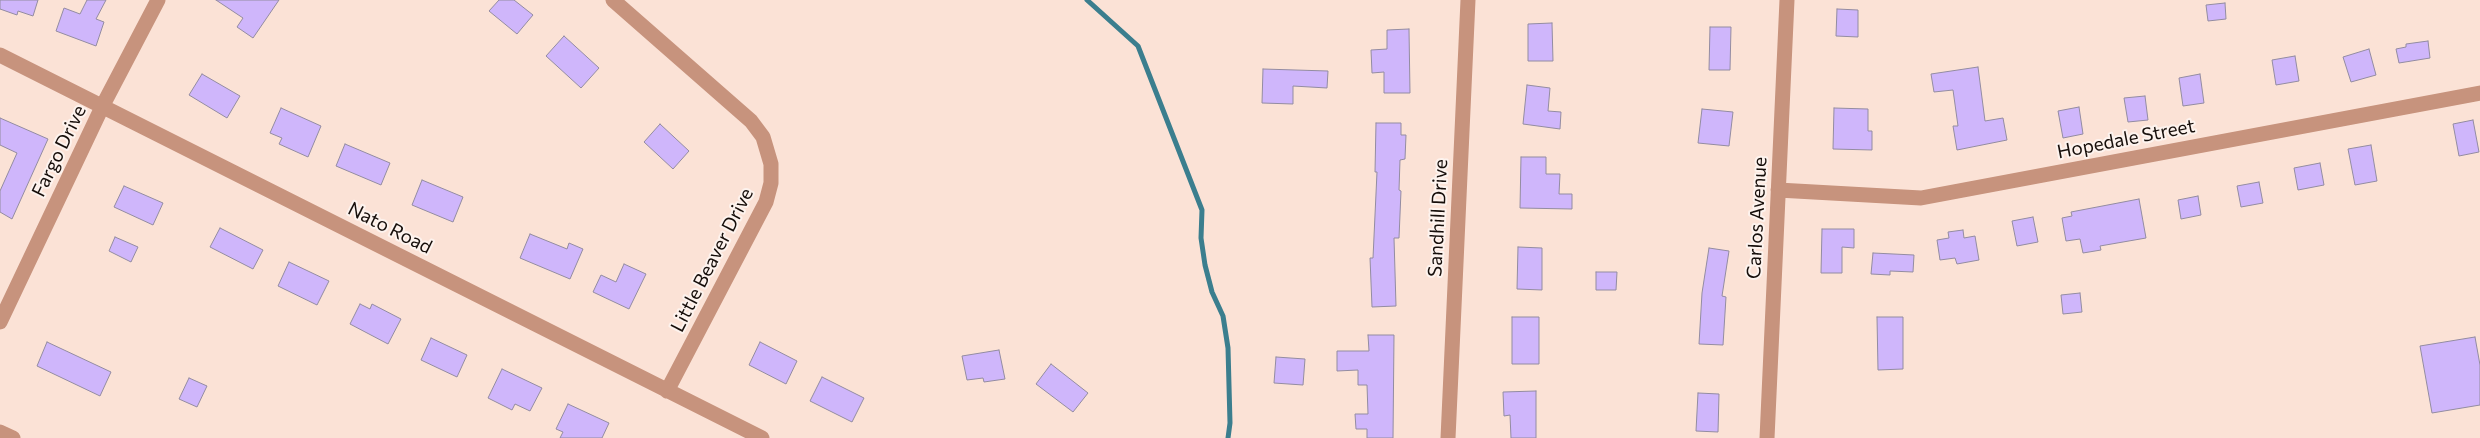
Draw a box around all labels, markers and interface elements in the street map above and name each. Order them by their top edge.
street label: Fargo Drive [27,101,91,201]
street label: Hopedale Street [2055,114,2197,164]
street label: Carlos Avenue [1742,156,1772,280]
street label: Sandhill Drive [1424,159,1452,277]
street label: Little Beaver Drive [666,184,758,336]
street label: Nato Road [344,197,436,259]

